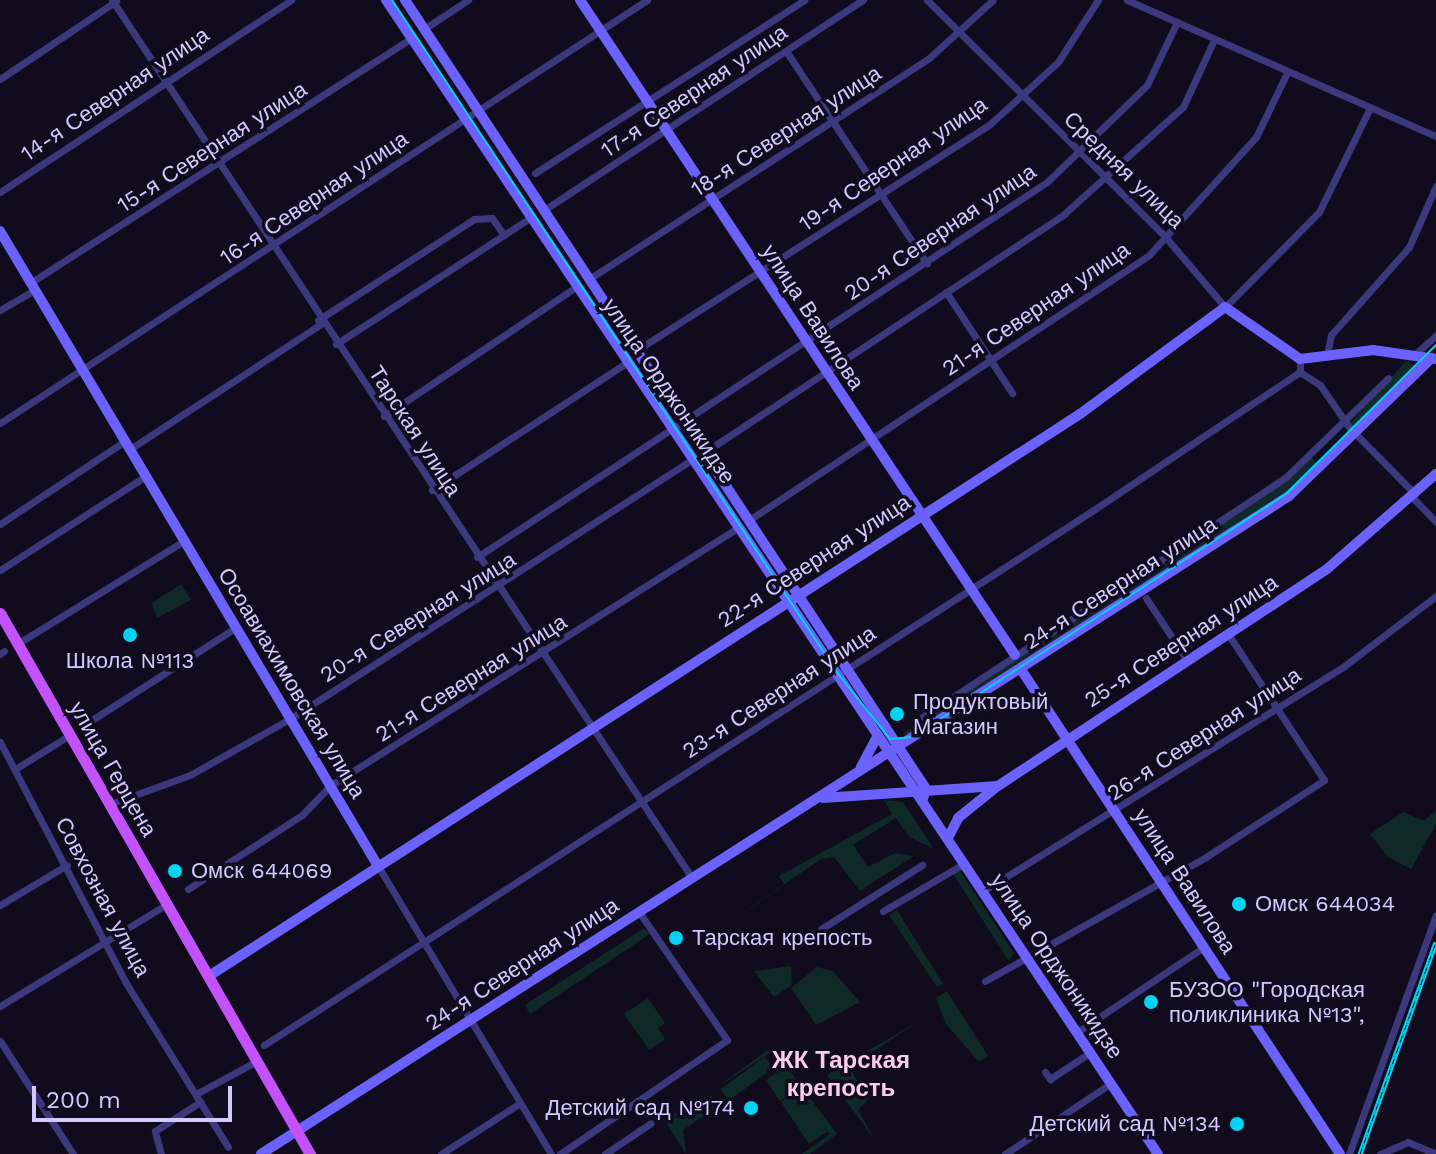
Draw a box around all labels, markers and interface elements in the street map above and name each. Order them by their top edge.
street label: 17-я Северная улица [596,19,792,163]
street label: 14-я Северная улица [16,21,214,167]
street label: 18-я Северная улица [686,60,886,202]
street label: 15-я Северная улица [112,76,312,218]
street label: 19-я Северная улица [794,91,992,237]
street label: Средняя улица [1058,106,1190,234]
street label: 16-я Северная улица [215,125,413,271]
street label: 20-я Северная улица [839,158,1041,306]
street label: 21-я Северная улица [937,236,1135,382]
street label: улица Вавилова [756,239,870,395]
street label: улица Орджоникидзе [597,293,741,489]
street label: Тарская улица [363,361,467,501]
street label: 22-я Северная улица [713,489,915,633]
street label: 24-я Северная улица [1019,511,1221,655]
street label: 20-я Северная улица [315,546,521,688]
street label: Осоавиахимовская улица [213,563,371,803]
street label: 25-я Северная улица [1080,569,1282,713]
street label: 21-я Северная улица [371,608,571,748]
street label: 23-я Северная улица [678,620,880,764]
marker: Школа №113 [121,626,139,644]
place label: Школа №113 [66,648,194,674]
street label: 26-я Северная улица [1102,662,1306,806]
place label: Продуктовый Магазин [913,688,1048,740]
street label: улица Герцена [64,697,162,841]
marker: Продуктовый Магазин [888,705,906,723]
street label: улица Вавилова [1128,803,1242,959]
street label: Совхозная улица [50,813,156,981]
place label: Омск 644069 [191,858,332,884]
marker: Омск 644069 [166,862,184,880]
street label: улица Орджоникидзе [985,868,1129,1064]
place label: Омск 644034 [1255,891,1395,917]
street label: 24-я Северная улица [421,892,623,1036]
marker: Омск 644034 [1230,895,1248,913]
place label: Тарская крепость [692,925,872,951]
marker: Тарская крепость [667,929,685,947]
place label: БУЗОО "Городская поликлиника №13", [1169,976,1365,1028]
marker: БУЗОО "Городская поликлиника №13", [1140,991,1162,1013]
district label: ЖК Тарская крепость [772,1047,910,1103]
scale bar [36,1070,236,1120]
text: 200 m [46,1086,121,1114]
place label: Детский сад №174 [546,1095,735,1121]
marker: Детский сад №174 [742,1099,760,1117]
place label: Детский сад №134 [1030,1111,1221,1137]
marker: Детский сад №134 [1228,1115,1246,1133]

